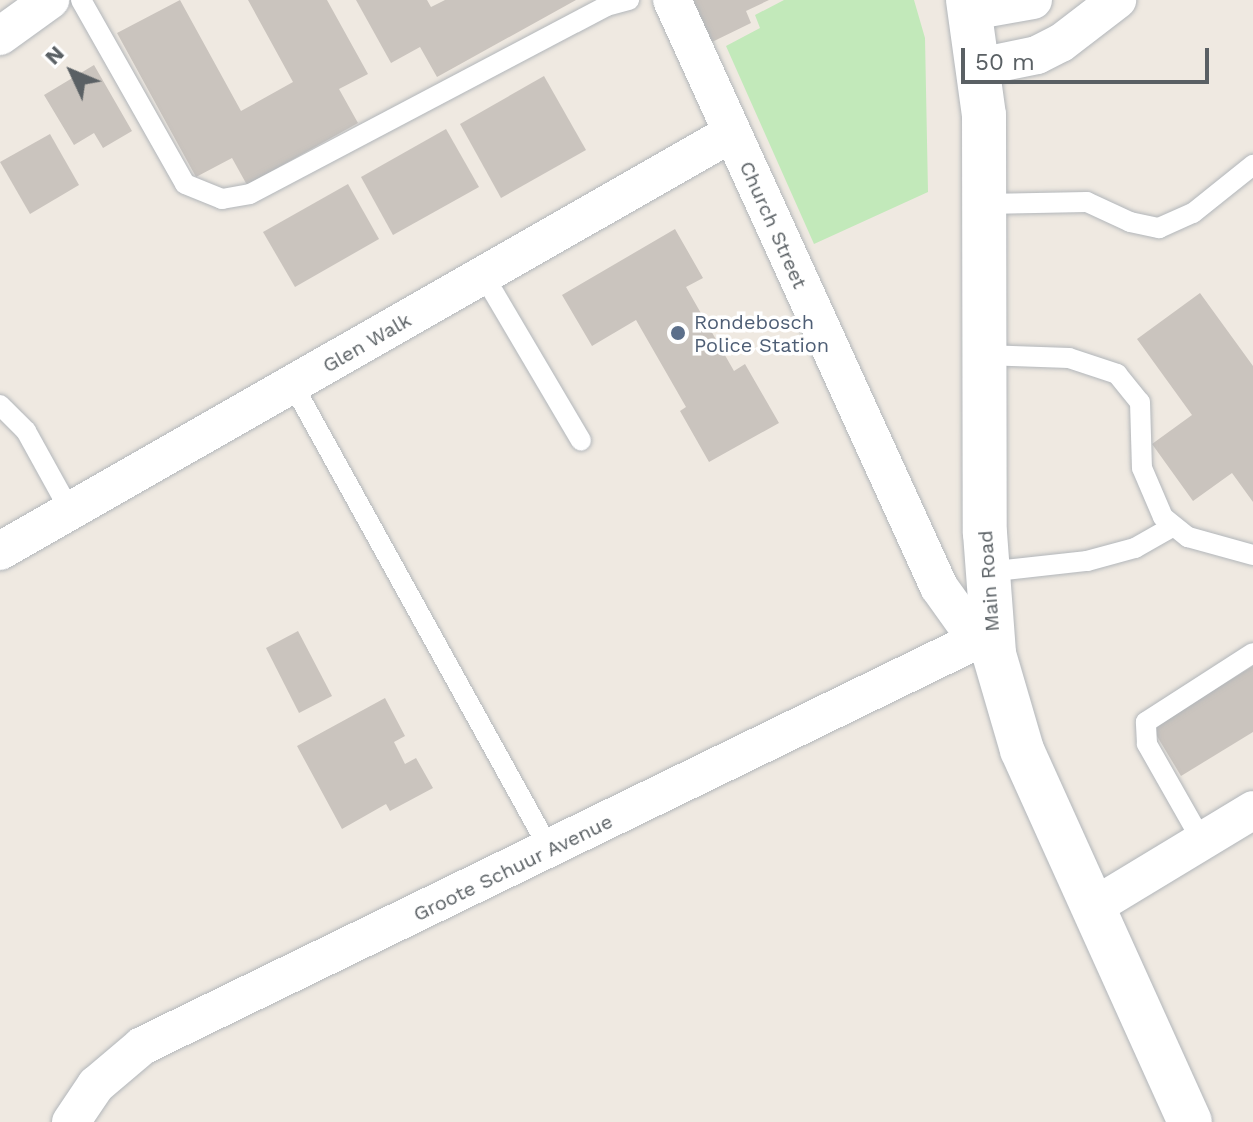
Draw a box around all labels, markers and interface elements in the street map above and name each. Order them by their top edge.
north arrow [32,32,112,112]
scale bar [965,32,1213,82]
text: N [40,40,69,70]
text: 50 m [975,48,1035,76]
street label: Church Street [734,158,812,292]
street label: Glen Walk [318,308,416,378]
place label: Rondebosch Police Station [694,310,829,357]
marker: Rondebosch Police Station [669,324,687,342]
street label: Main Road [973,529,1005,633]
street label: Groote Schuur Avenue [409,809,617,927]

